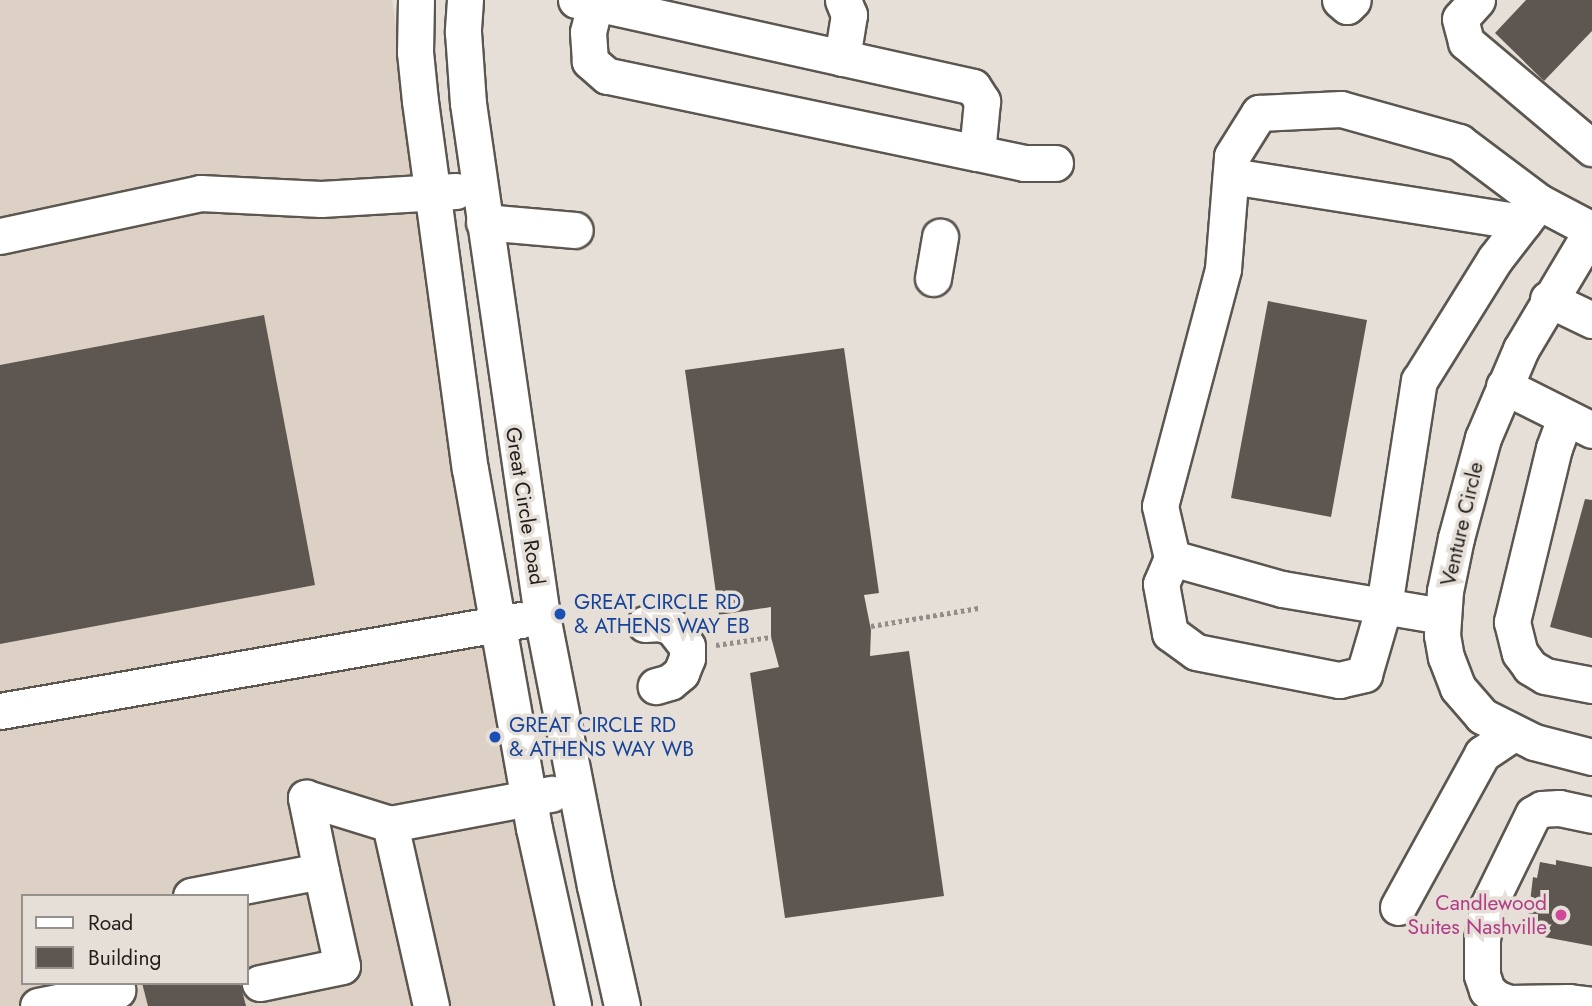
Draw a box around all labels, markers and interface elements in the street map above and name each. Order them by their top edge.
street label: Great Circle Road [500,425,550,587]
street label: Venture Circle [1435,460,1489,588]
place label: GREAT CIRCLE RD & ATHENS WAY EB [574,589,750,639]
marker: GREAT CIRCLE RD & ATHENS WAY EB [552,606,568,622]
place label: GREAT CIRCLE RD & ATHENS WAY WB [509,712,694,762]
marker: GREAT CIRCLE RD & ATHENS WAY WB [487,729,503,745]
place label: Candlewood Suites Nashville [1407,890,1547,940]
legend [21,894,248,985]
marker: Candlewood Suites Nashville [1553,907,1569,923]
text: Road [88,908,133,938]
text: Building [88,943,161,973]

